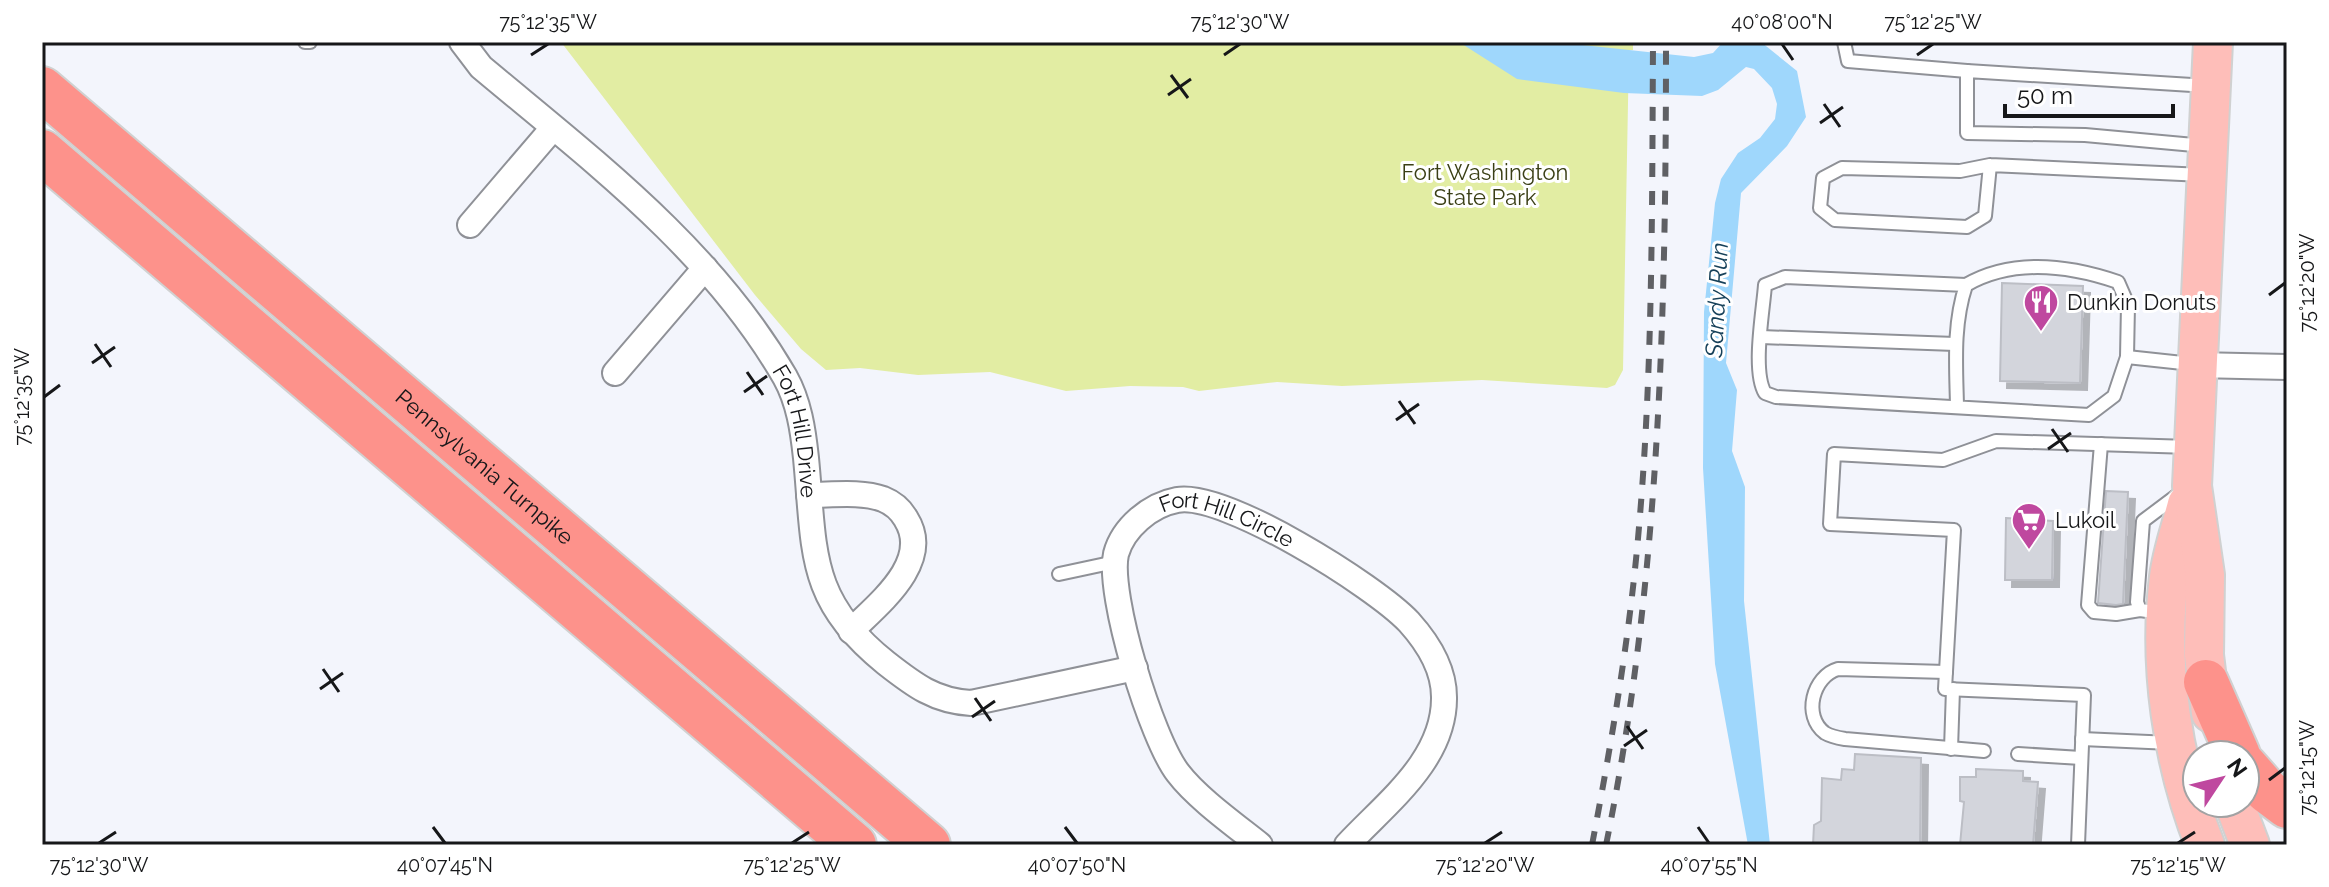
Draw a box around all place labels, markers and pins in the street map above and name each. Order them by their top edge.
restaurant icon: Dunkin Donuts [2022,283,2060,333]
place label: Dunkin Donuts [2067,289,2216,315]
supermarket icon: Lukoil [2010,501,2048,551]
place label: Lukoil [2055,507,2116,533]

